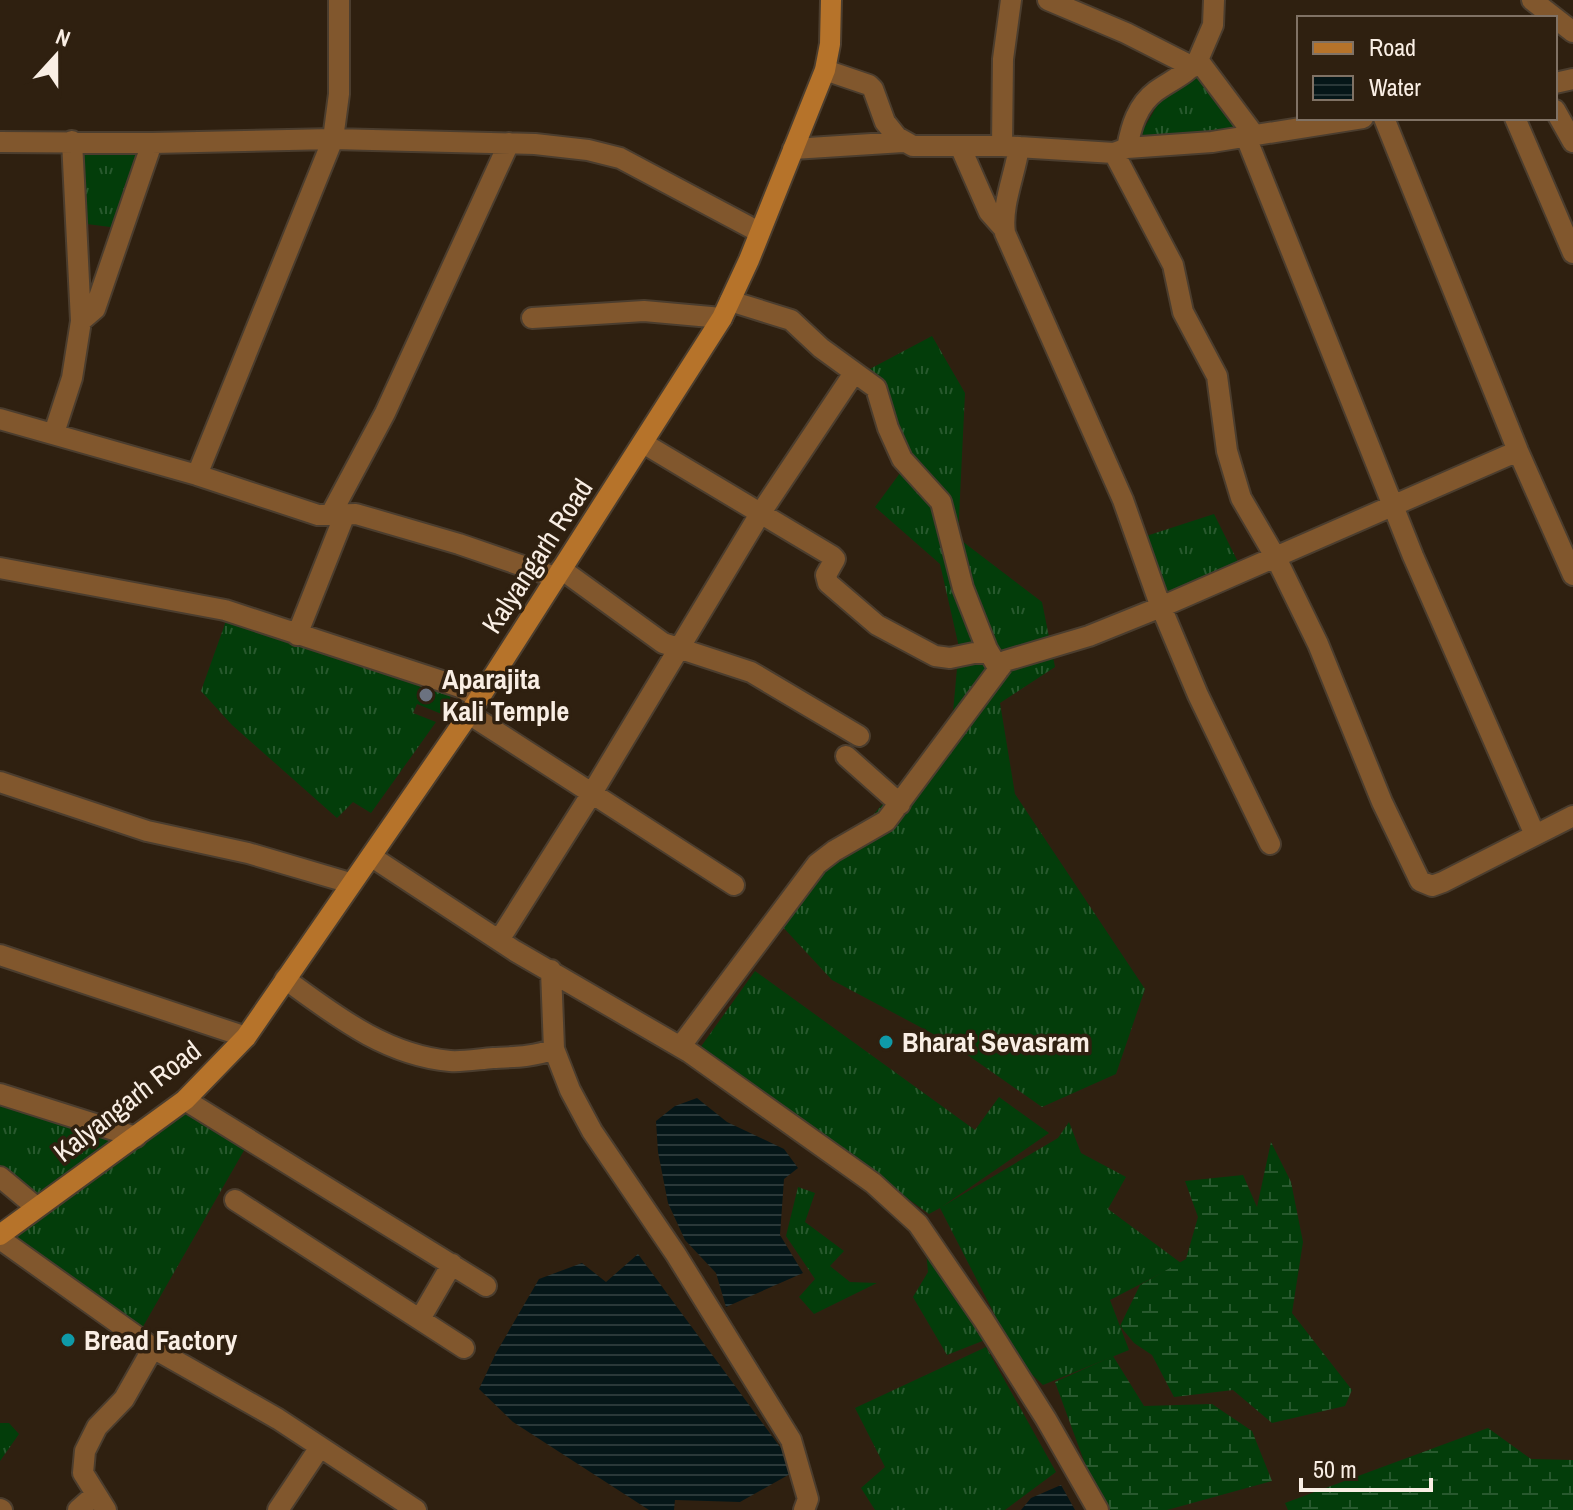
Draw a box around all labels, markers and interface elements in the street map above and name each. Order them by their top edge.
north arrow [16,16,96,96]
legend [1297,16,1557,120]
text: N [52,21,75,54]
text: Road [1369,31,1416,63]
text: Water [1369,71,1421,103]
street label: Kalyangarh Road [473,471,601,641]
place label: Aparajita Kali Temple [442,660,569,730]
marker: Aparajita Kali Temple [417,686,435,704]
place label: Bharat Sevasram [902,1023,1090,1061]
street label: Kalyangarh Road [45,1031,209,1171]
marker: Bharat Sevasram [877,1033,895,1051]
place label: Bread Factory [84,1321,238,1359]
marker: Bread Factory [59,1331,77,1349]
scale bar [1301,1442,1431,1492]
text: 50 m [1313,1453,1357,1485]

